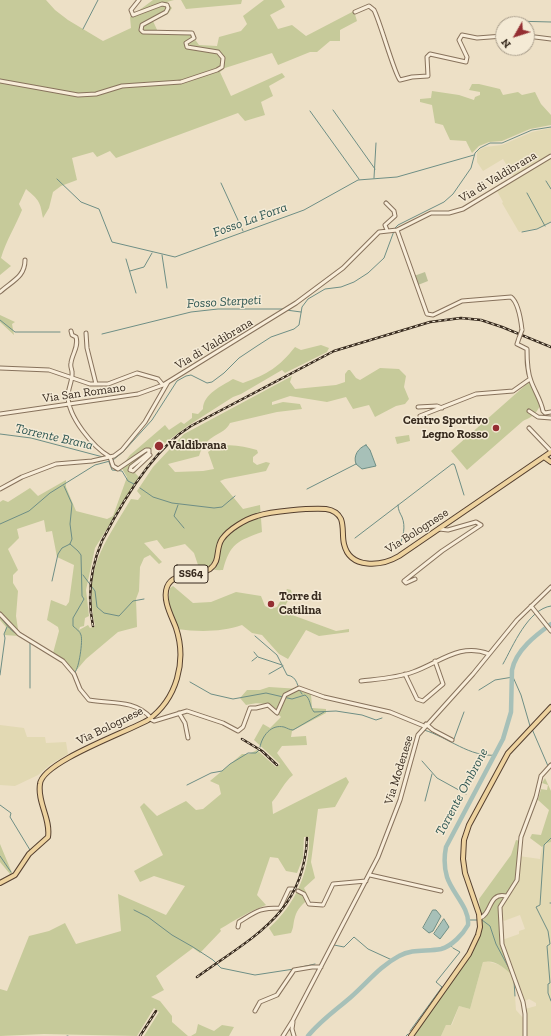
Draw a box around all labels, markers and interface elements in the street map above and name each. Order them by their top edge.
north arrow [495,16,535,56]
text: N [498,36,514,51]
street label: Via di Valdibrana [457,148,539,206]
water label: Fosso La Forra [211,199,289,241]
water label: Fosso Sterpeti [186,292,262,312]
street label: Via di Valdibrana [173,315,255,373]
street label: Via San Romano [42,380,126,406]
place label: Centro Sportivo Legno Rosso [403,414,488,442]
water label: Torrente Brana [13,420,95,454]
marker: Centro Sportivo Legno Rosso [491,423,501,433]
place label: Valdibrana [168,439,226,453]
marker: Valdibrana [153,440,165,452]
street label: Via Bolognese [383,505,451,557]
road number: SS64 [174,565,208,583]
place label: Torre di Catilina [279,590,322,618]
marker: Torre di Catilina [266,599,276,609]
street label: Via Bolognese [74,704,146,748]
street label: Via Modenese [382,734,416,806]
water label: Torrente Ombrone [432,746,492,838]

